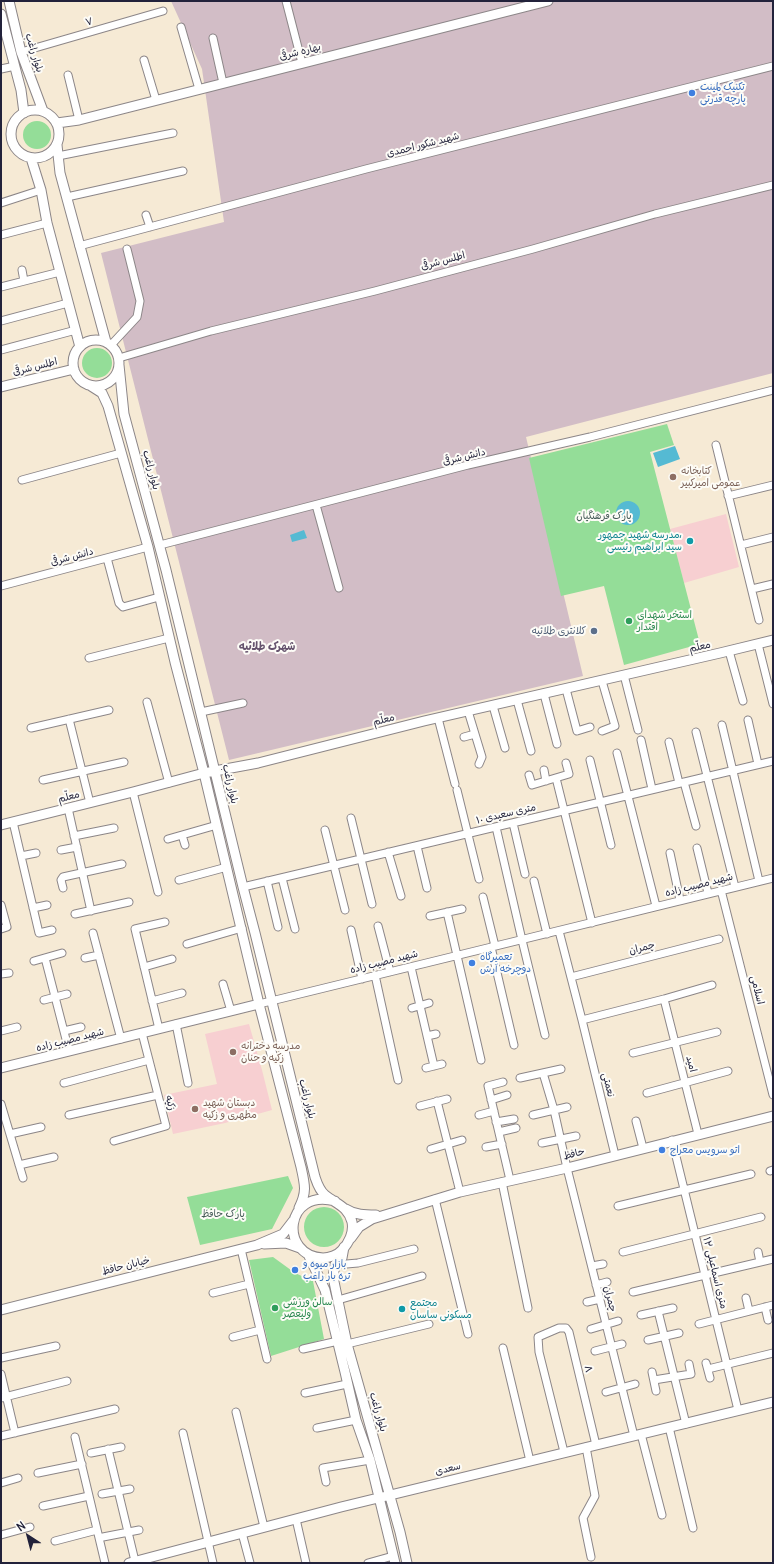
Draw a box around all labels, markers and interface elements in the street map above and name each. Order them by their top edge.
street label: ۷ [84,15,94,29]
street label: بلوار راغب [22,32,46,74]
street label: بهاره شرقی [278,41,322,63]
place label: تکنیک لمینت پارچه قدرتی [700,81,746,104]
marker: تکنیک لمینت پارچه قدرتی [687,88,697,98]
street label: شهید شکور احمدی [385,130,461,160]
street label: اطلس شرقی [419,249,467,273]
street label: اطلس شرقی [11,356,59,378]
street label: دانش شرقی [441,446,487,468]
street label: بلوار راغب [140,449,162,491]
place label: کتابخانه عمومی امیرکبیر [681,465,741,488]
marker: کتابخانه عمومی امیرکبیر [668,472,678,482]
park label: پارک فرهنگیان [576,510,632,522]
place label: مدرسه شهید جمهور، سید ابراهیم رئیسی [598,529,682,552]
marker: مدرسه شهید جمهور، سید ابراهیم رئیسی [685,536,695,546]
street label: دانش شرقی [49,546,95,568]
place label: استخر شهدای اقتدار [637,609,692,632]
marker: استخر شهدای اقتدار [624,616,634,626]
place label: کلانتری طلائیه [531,625,586,637]
marker: کلانتری طلائیه [589,626,599,636]
street label: معلّم [688,639,712,655]
district label: شهرک طلائیه [239,640,295,654]
street label: معلّم [372,712,396,728]
street label: بلوار راغب [220,763,240,805]
street label: معلّم [57,789,81,805]
street label: ۱۰ متری سعیدی [475,801,537,827]
street label: شهید مصیب زاده [664,871,734,899]
street label: چمران [628,939,656,957]
street label: شهید مصیب زاده [349,948,419,976]
place label: تعمیرگاه دوچرخه آرش [480,951,531,974]
marker: تعمیرگاه دوچرخه آرش [467,958,477,968]
street label: اسلامی [748,974,766,1006]
street label: شهید مصیب زاده [35,1026,105,1054]
place label: مدرسه دخترانه زکیه و حنان [241,1040,300,1064]
marker: مدرسه دخترانه زکیه و حنان [228,1047,238,1057]
street label: امید [683,1055,699,1073]
street label: نعمتی [599,1072,617,1098]
street label: بلوار راغب [296,1078,318,1120]
street label: زکیه [162,1094,178,1112]
place label: دبستان شهید مطهری و زکیه [203,1097,257,1120]
marker: دبستان شهید مطهری و زکیه [190,1104,200,1114]
place label: اتو سرویس معراج [670,1144,740,1156]
street label: حافظ [562,1145,586,1163]
marker: اتو سرویس معراج [657,1145,667,1155]
park label: پارک حافظ [201,1208,245,1220]
street label: ۱۲ متری اسماعیلی [700,1236,730,1310]
street label: خیابان حافظ [101,1254,151,1278]
place label: بازار میوه و تره بار راغب [303,1258,350,1282]
marker: بازار میوه و تره بار راغب [290,1265,300,1275]
street label: چمران [601,1285,619,1313]
place label: سالن ورزشی ولیعصر [283,1296,332,1320]
place label: مجتمع مسکونی ساسان [410,1297,472,1320]
marker: سالن ورزشی ولیعصر [270,1303,280,1313]
marker: مجتمع مسکونی ساسان [397,1304,407,1314]
street label: ۸ [581,1364,595,1374]
street label: بلوار راغب [367,1391,389,1433]
street label: سعدی [434,1460,462,1478]
north arrow [8,1516,48,1556]
text: N [14,1518,28,1534]

